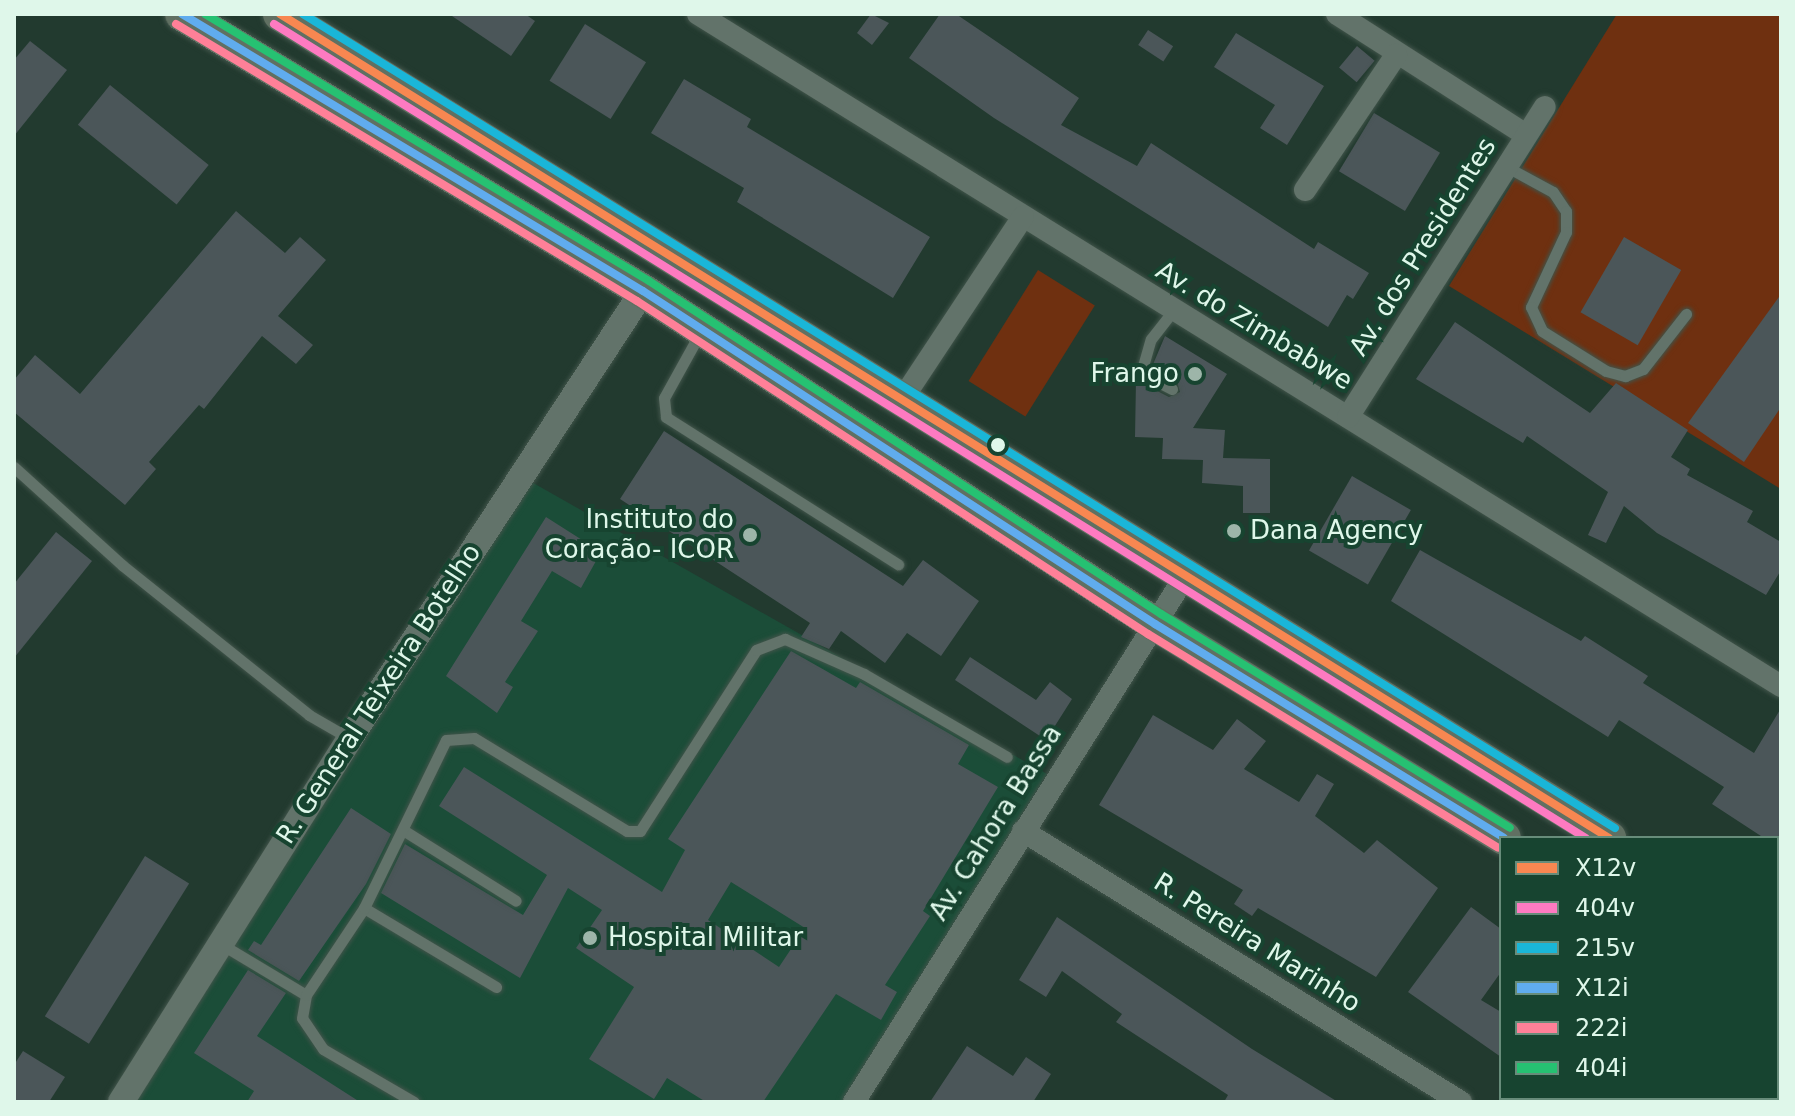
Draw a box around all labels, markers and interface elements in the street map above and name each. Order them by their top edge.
street label: Av. dos Presidentes [1343,132,1503,362]
street label: Av. do Zimbabwe [1150,255,1358,397]
place label: Frango [1090,358,1179,390]
marker: Frango [1186,365,1204,383]
unlabelled marker [990,437,1006,453]
place label: Instituto do Coração- ICOR [545,504,734,566]
place label: Dana Agency [1250,515,1423,547]
marker: Dana Agency [1225,522,1243,540]
marker: Instituto do Coração- ICOR [741,526,759,544]
street label: R. General Teixeira Botelho [270,538,488,850]
street label: Av. Cahora Bassa [923,720,1069,926]
legend [1499,836,1779,1100]
text: X12v [1575,854,1636,882]
street label: R. Pereira Marinho [1148,867,1366,1019]
text: 404v [1575,894,1635,922]
place label: Hospital Militar [608,922,803,954]
marker: Hospital Militar [579,927,601,949]
text: 215v [1575,934,1635,962]
text: X12i [1575,974,1629,1002]
text: 222i [1575,1014,1627,1042]
text: 404i [1575,1054,1627,1082]

